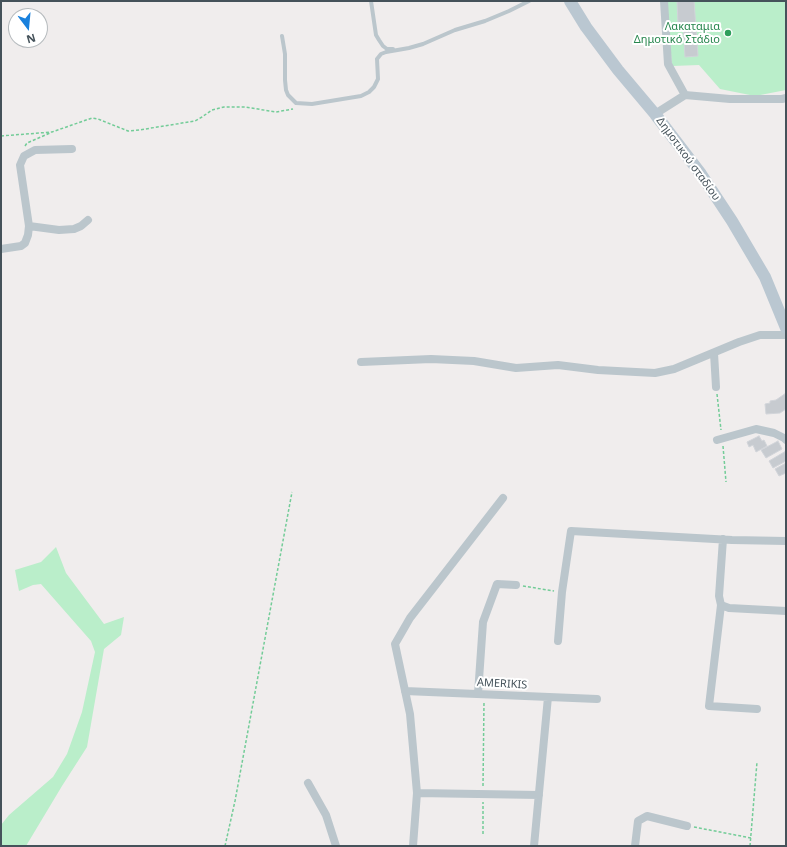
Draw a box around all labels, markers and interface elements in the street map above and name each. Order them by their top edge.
north arrow [8,8,48,48]
place label: Λακαταμια Δημοτικό Στάδιο [634,20,720,46]
marker: Λακαταμια Δημοτικό Στάδιο [723,28,733,38]
text: N [25,31,38,47]
street label: Δημοτικού σταδίου [653,115,723,203]
street label: AMERIKIS [477,676,527,692]

